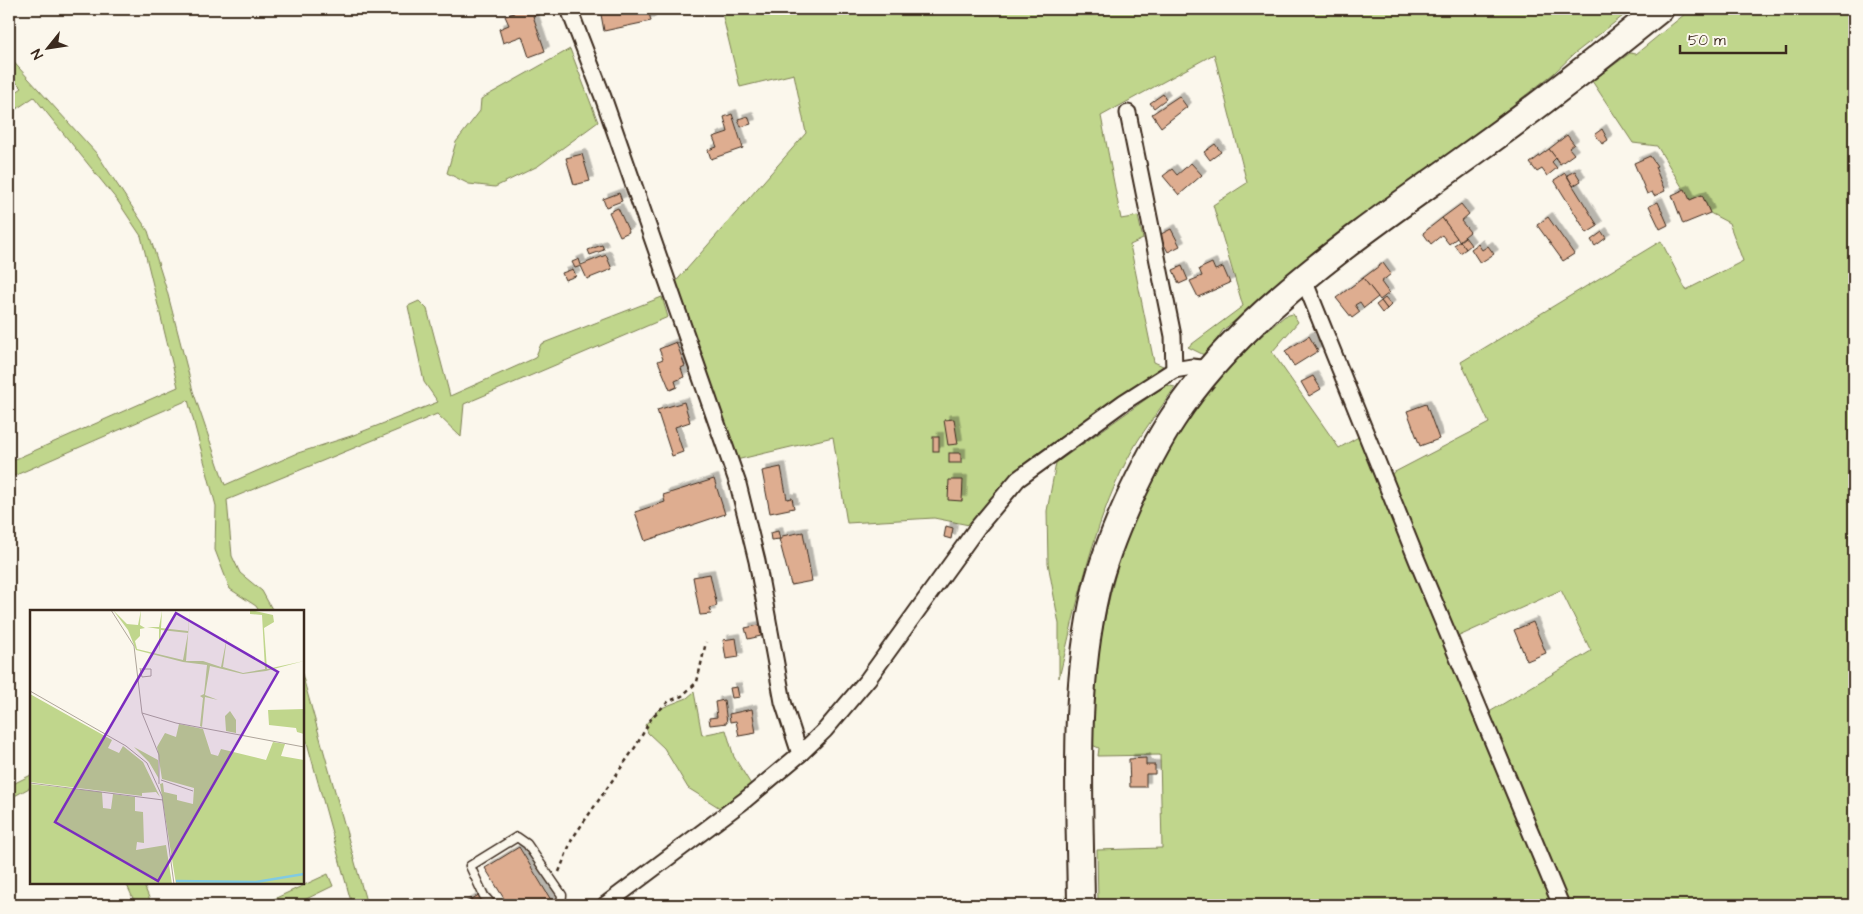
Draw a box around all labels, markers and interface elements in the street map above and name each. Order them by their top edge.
north arrow [22,22,72,72]
scale bar [1680,22,1787,54]
text: 50 m [1688,30,1726,51]
text: N [27,45,48,63]
inset map [30,610,304,884]

